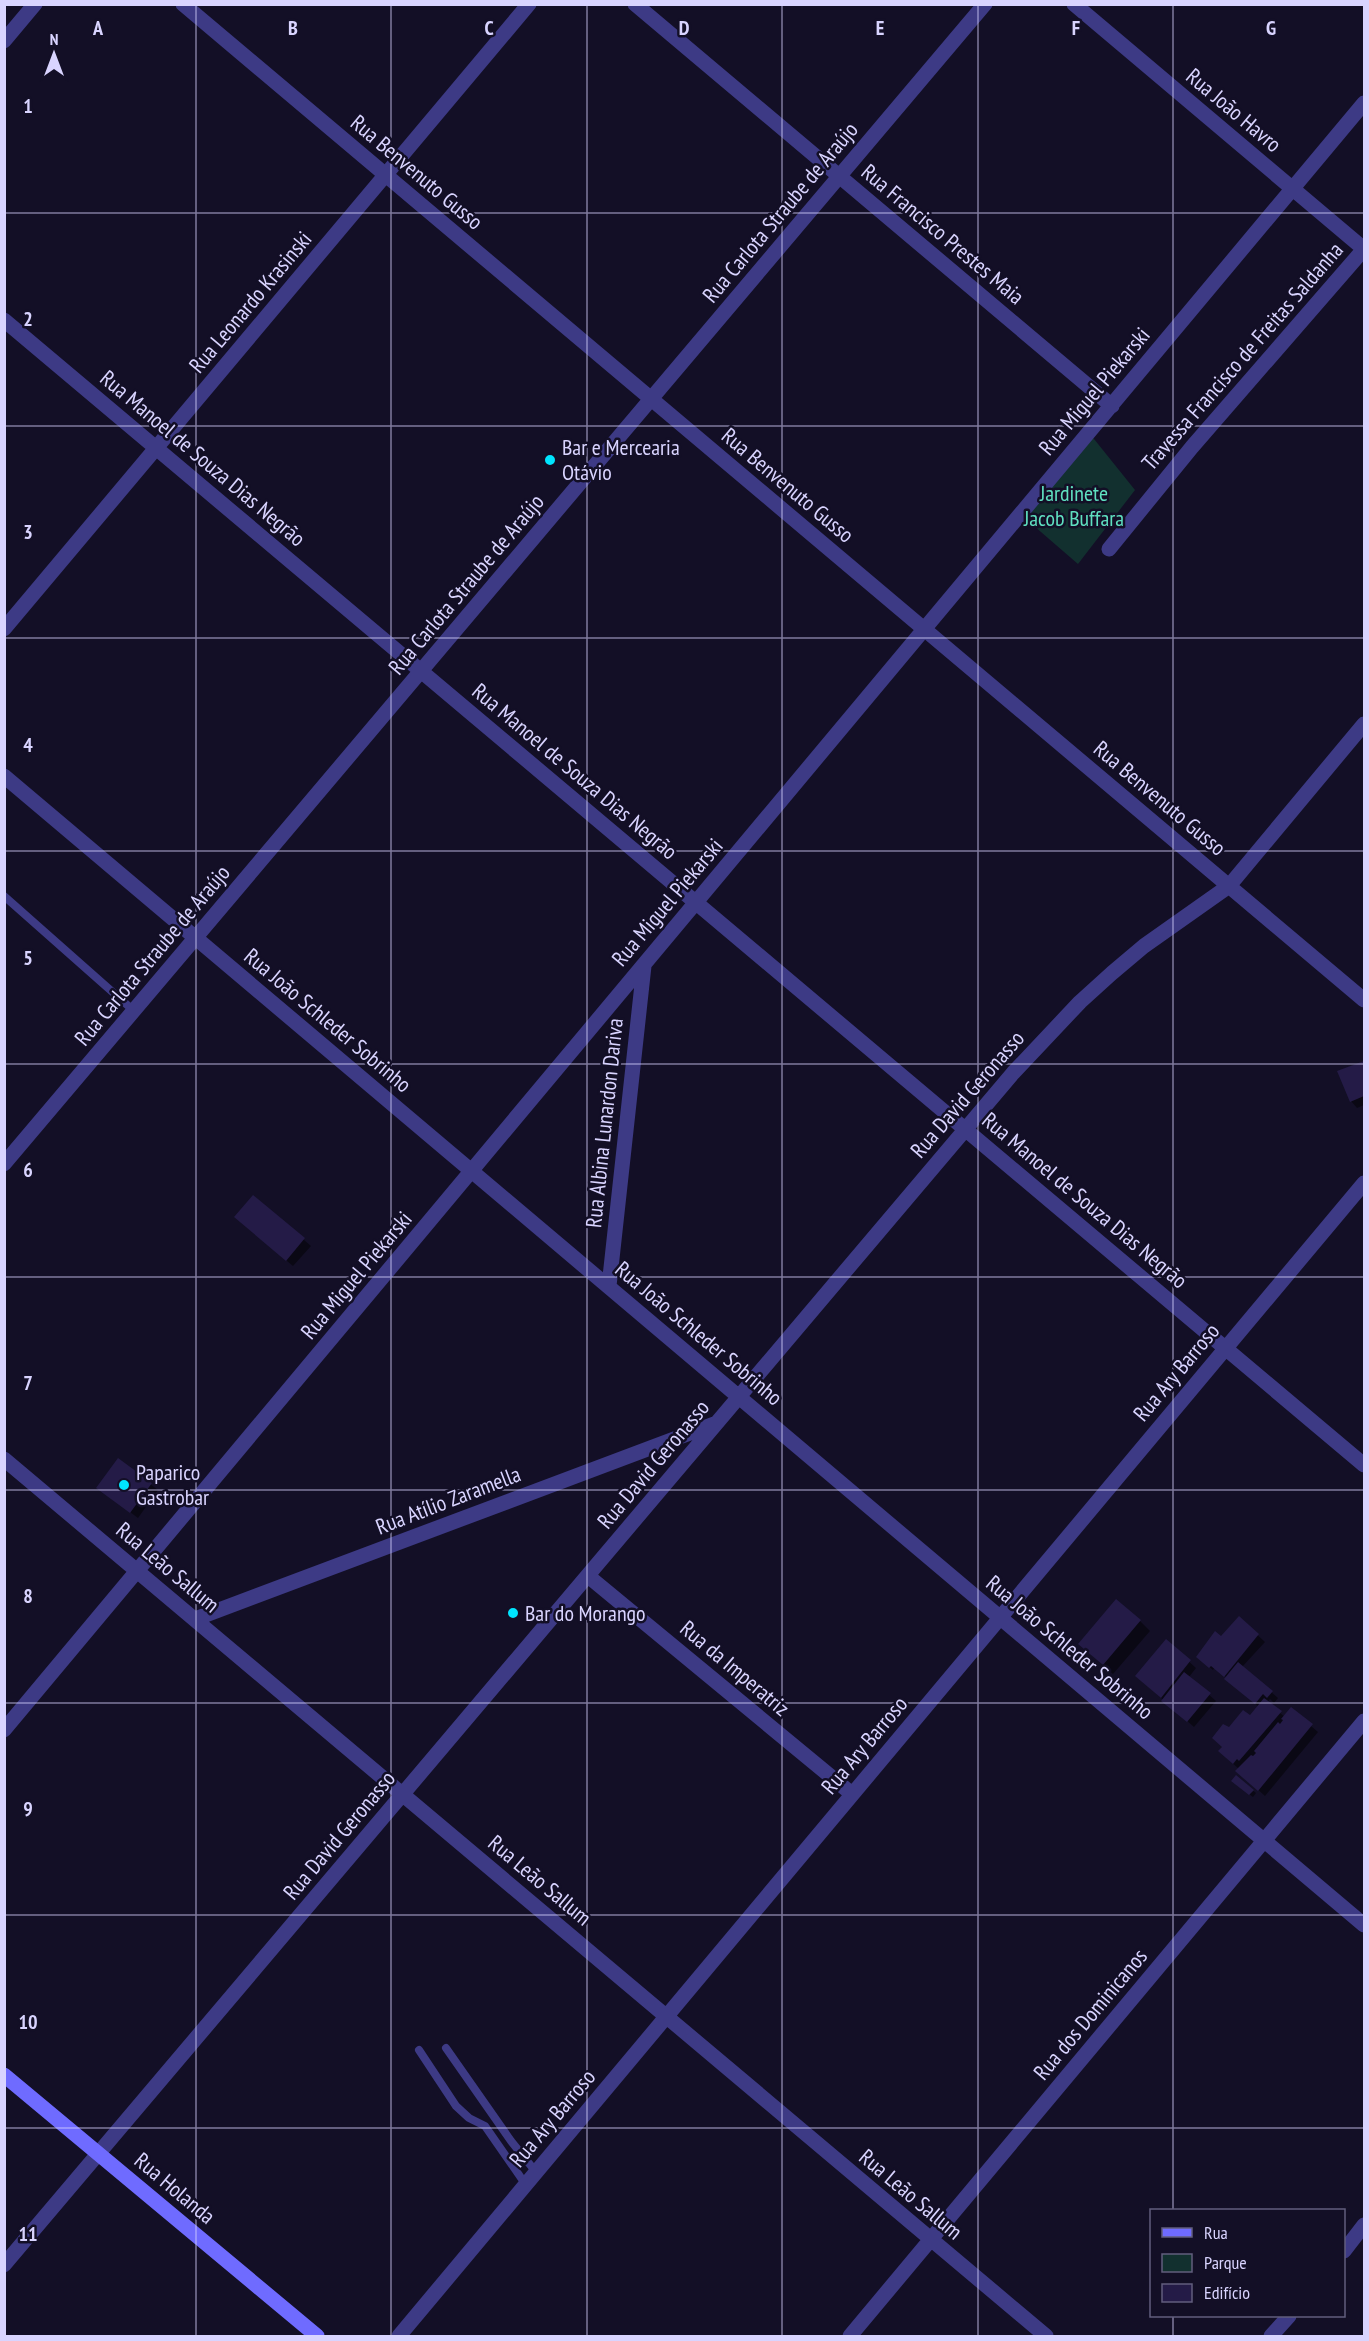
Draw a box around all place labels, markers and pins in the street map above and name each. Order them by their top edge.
place label: Bar e Mercearia Otávio [562,433,680,486]
marker: Bar e Mercearia Otávio [543,453,557,467]
place label: Paparico Gastrobar [136,1458,209,1511]
marker: Paparico Gastrobar [117,1478,131,1492]
place label: Bar do Morango [525,1599,646,1627]
marker: Bar do Morango [506,1606,520,1620]

